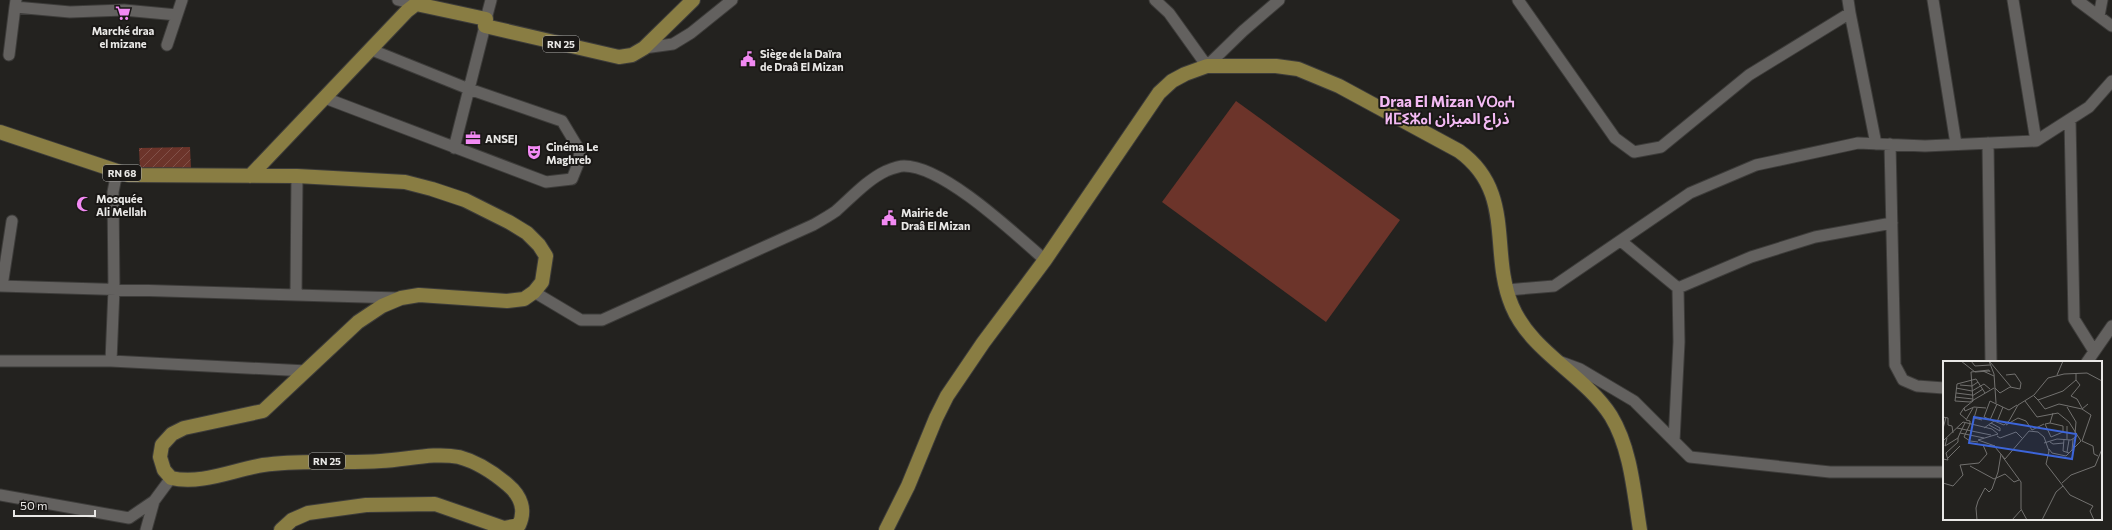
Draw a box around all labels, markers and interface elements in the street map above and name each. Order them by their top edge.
supermarket icon: Marché draa el mizane [114,4,132,22]
place label: Marché draa el mizane [92,24,155,50]
road number: RN 25 [543,36,579,52]
place label: Siège de la Daïra de Draâ El Mizan [760,47,844,73]
public building icon: Siège de la Daïra de Draâ El Mizan [739,50,757,68]
district label: Draa El Mizan ⴸⵔⴰⵄ ⵍⵎⵉⵣⴰⵏ ذراع الميزان [1379,92,1515,130]
office icon: ANSEJ [464,129,482,147]
place label: ANSEJ [485,132,518,146]
place label: Cinéma Le Maghreb [546,140,599,166]
theatre icon: Cinéma Le Maghreb [525,143,543,161]
road number: RN 68 [103,165,141,181]
place label: Mosquée Ali Mellah [96,192,147,218]
mosque icon: Mosquée Ali Mellah [75,195,93,213]
place label: Mairie de Draâ El Mizan [901,206,970,232]
public building icon: Mairie de Draâ El Mizan [880,209,898,227]
inset map [1943,361,2102,520]
road number: RN 25 [309,453,345,469]
scale bar [14,492,95,518]
text: 50 m [20,498,48,512]

